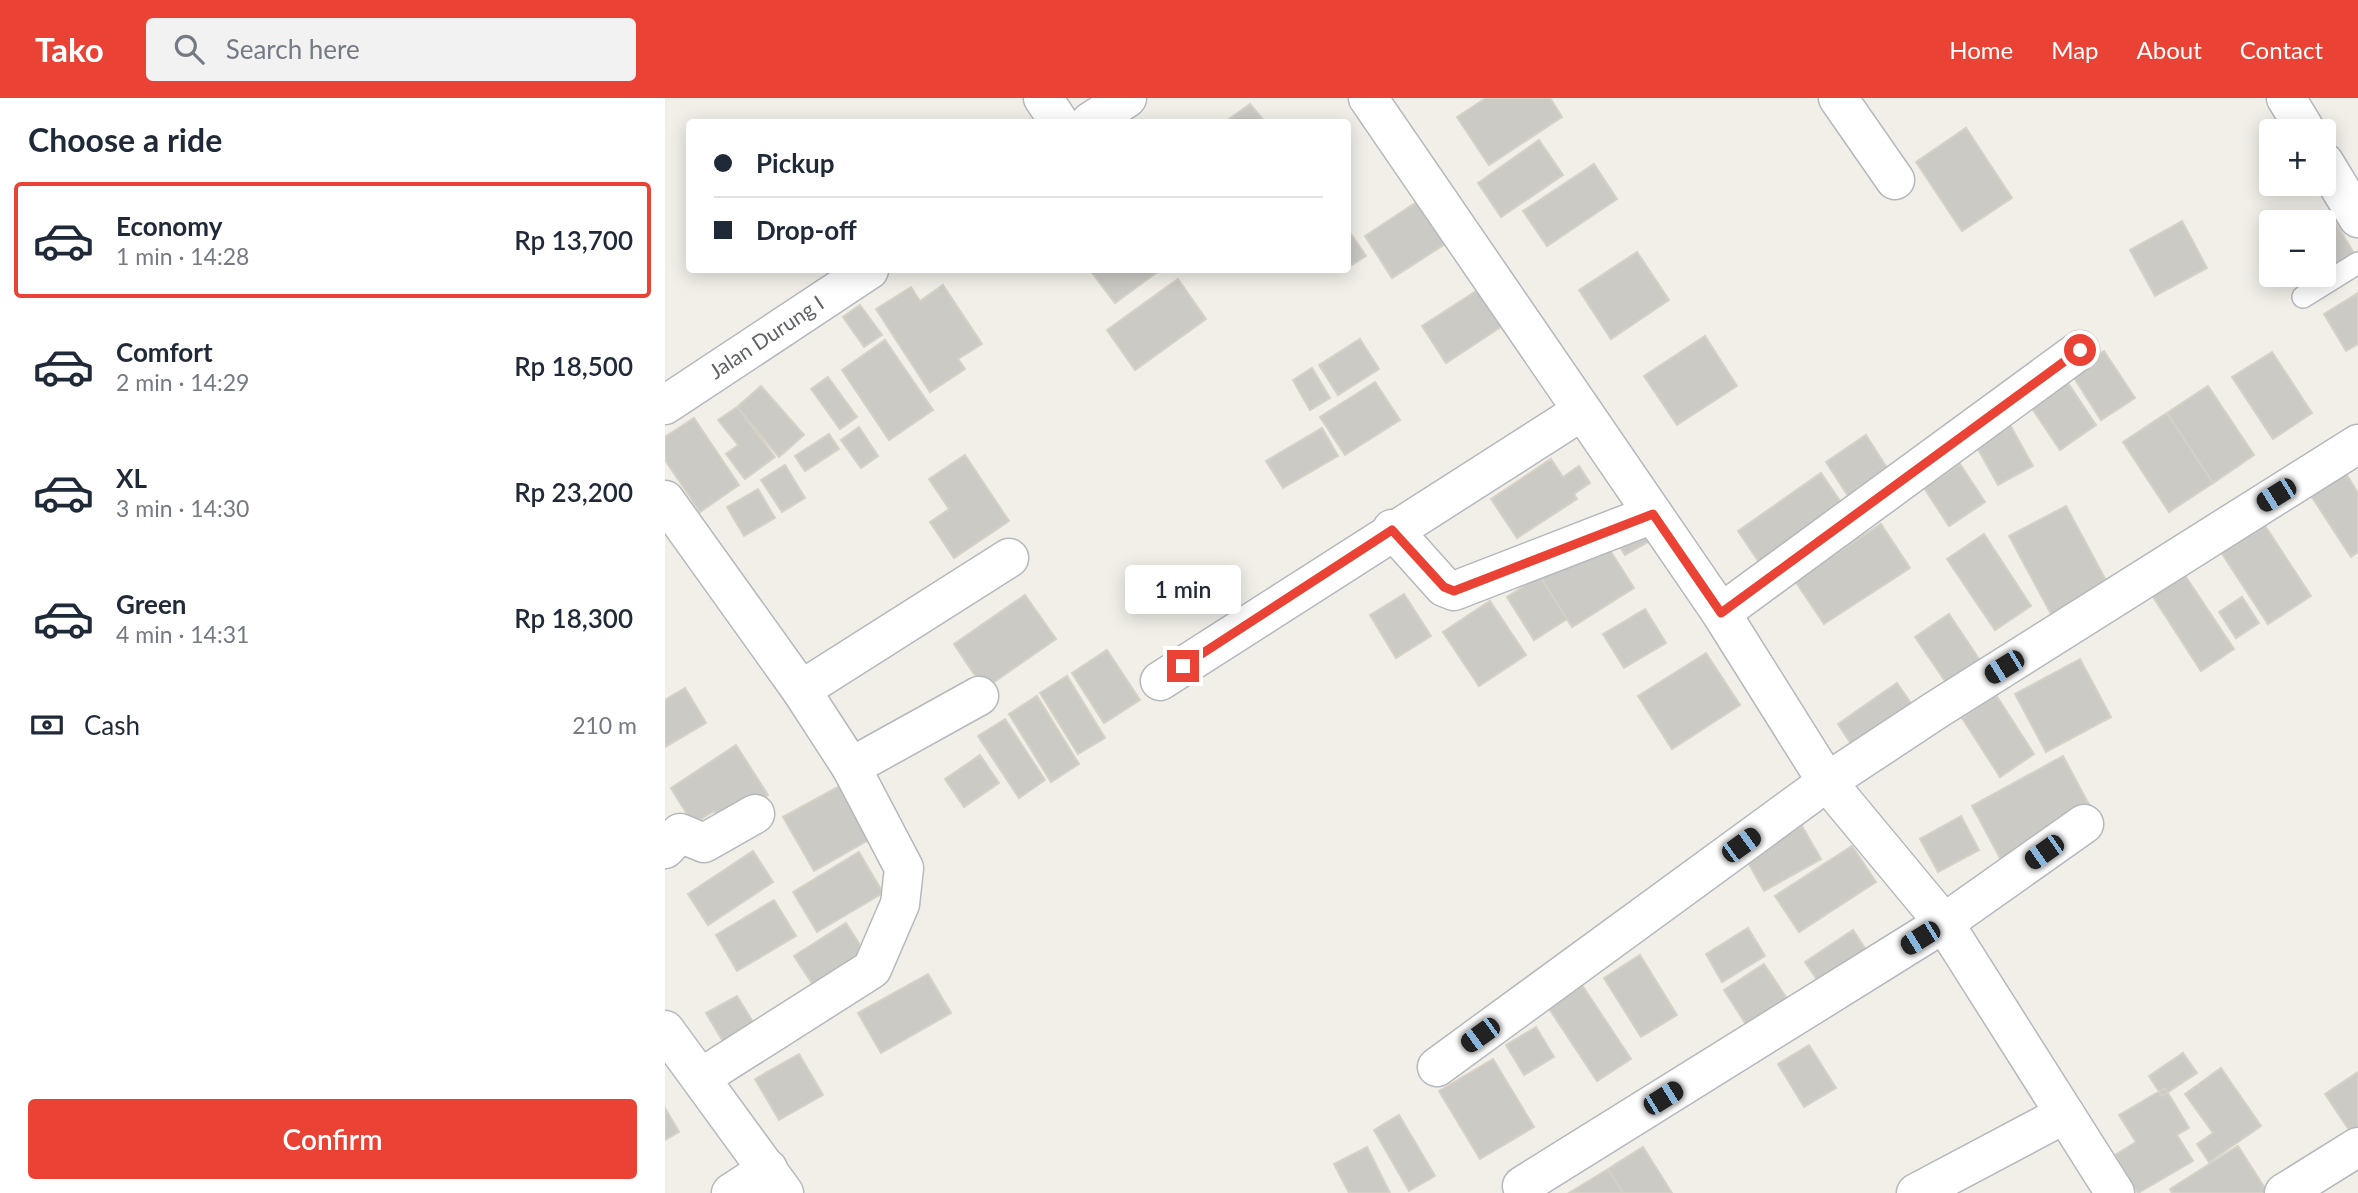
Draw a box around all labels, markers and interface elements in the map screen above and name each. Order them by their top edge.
search box [146,18,636,81]
text: Tako [35,29,104,69]
icon: search [170,30,208,68]
text: Search here [226,33,360,65]
text: Home [1949,35,2013,64]
text: Map [2051,35,2099,64]
text: About [2137,35,2202,64]
text: Contact [2240,35,2323,64]
map controls [2259,119,2336,287]
button: + [2259,119,2336,196]
text: Choose a ride [28,120,222,159]
text: Pickup [756,147,835,179]
icon: car [32,209,95,272]
text: Economy [116,210,222,242]
button: − [2259,210,2336,287]
text: Drop-off [756,214,857,246]
text: Rp 13,700 [514,224,633,256]
text: 1 min · 14:28 [116,242,249,270]
street label: Jalan Durung I [704,290,828,383]
route start [2064,334,2096,366]
icon: car [32,335,95,398]
text: Comfort [116,336,213,368]
text: Rp 18,500 [514,350,633,382]
text: 2 min · 14:29 [116,368,249,396]
icon: car [32,461,95,524]
text: XL [116,462,147,494]
car [2253,475,2300,515]
text: Rp 23,200 [514,476,633,508]
text: 3 min · 14:30 [116,494,249,522]
callout: 1 min [1125,564,1241,614]
text: 1 min [1155,575,1211,603]
icon: car [32,587,95,650]
text: Green [116,588,186,620]
text: Rp 18,300 [514,602,633,634]
text: 4 min · 14:31 [116,620,249,648]
car [1981,647,2028,687]
route end [1167,650,1199,682]
icon: cash [28,706,66,744]
text: Cash [84,709,140,741]
text: 210 m [572,711,637,739]
car [1718,824,1765,866]
car [2021,831,2068,873]
car [1897,918,1944,958]
car [1457,1014,1504,1056]
car [1640,1078,1687,1118]
button: Confirm [28,1099,637,1179]

